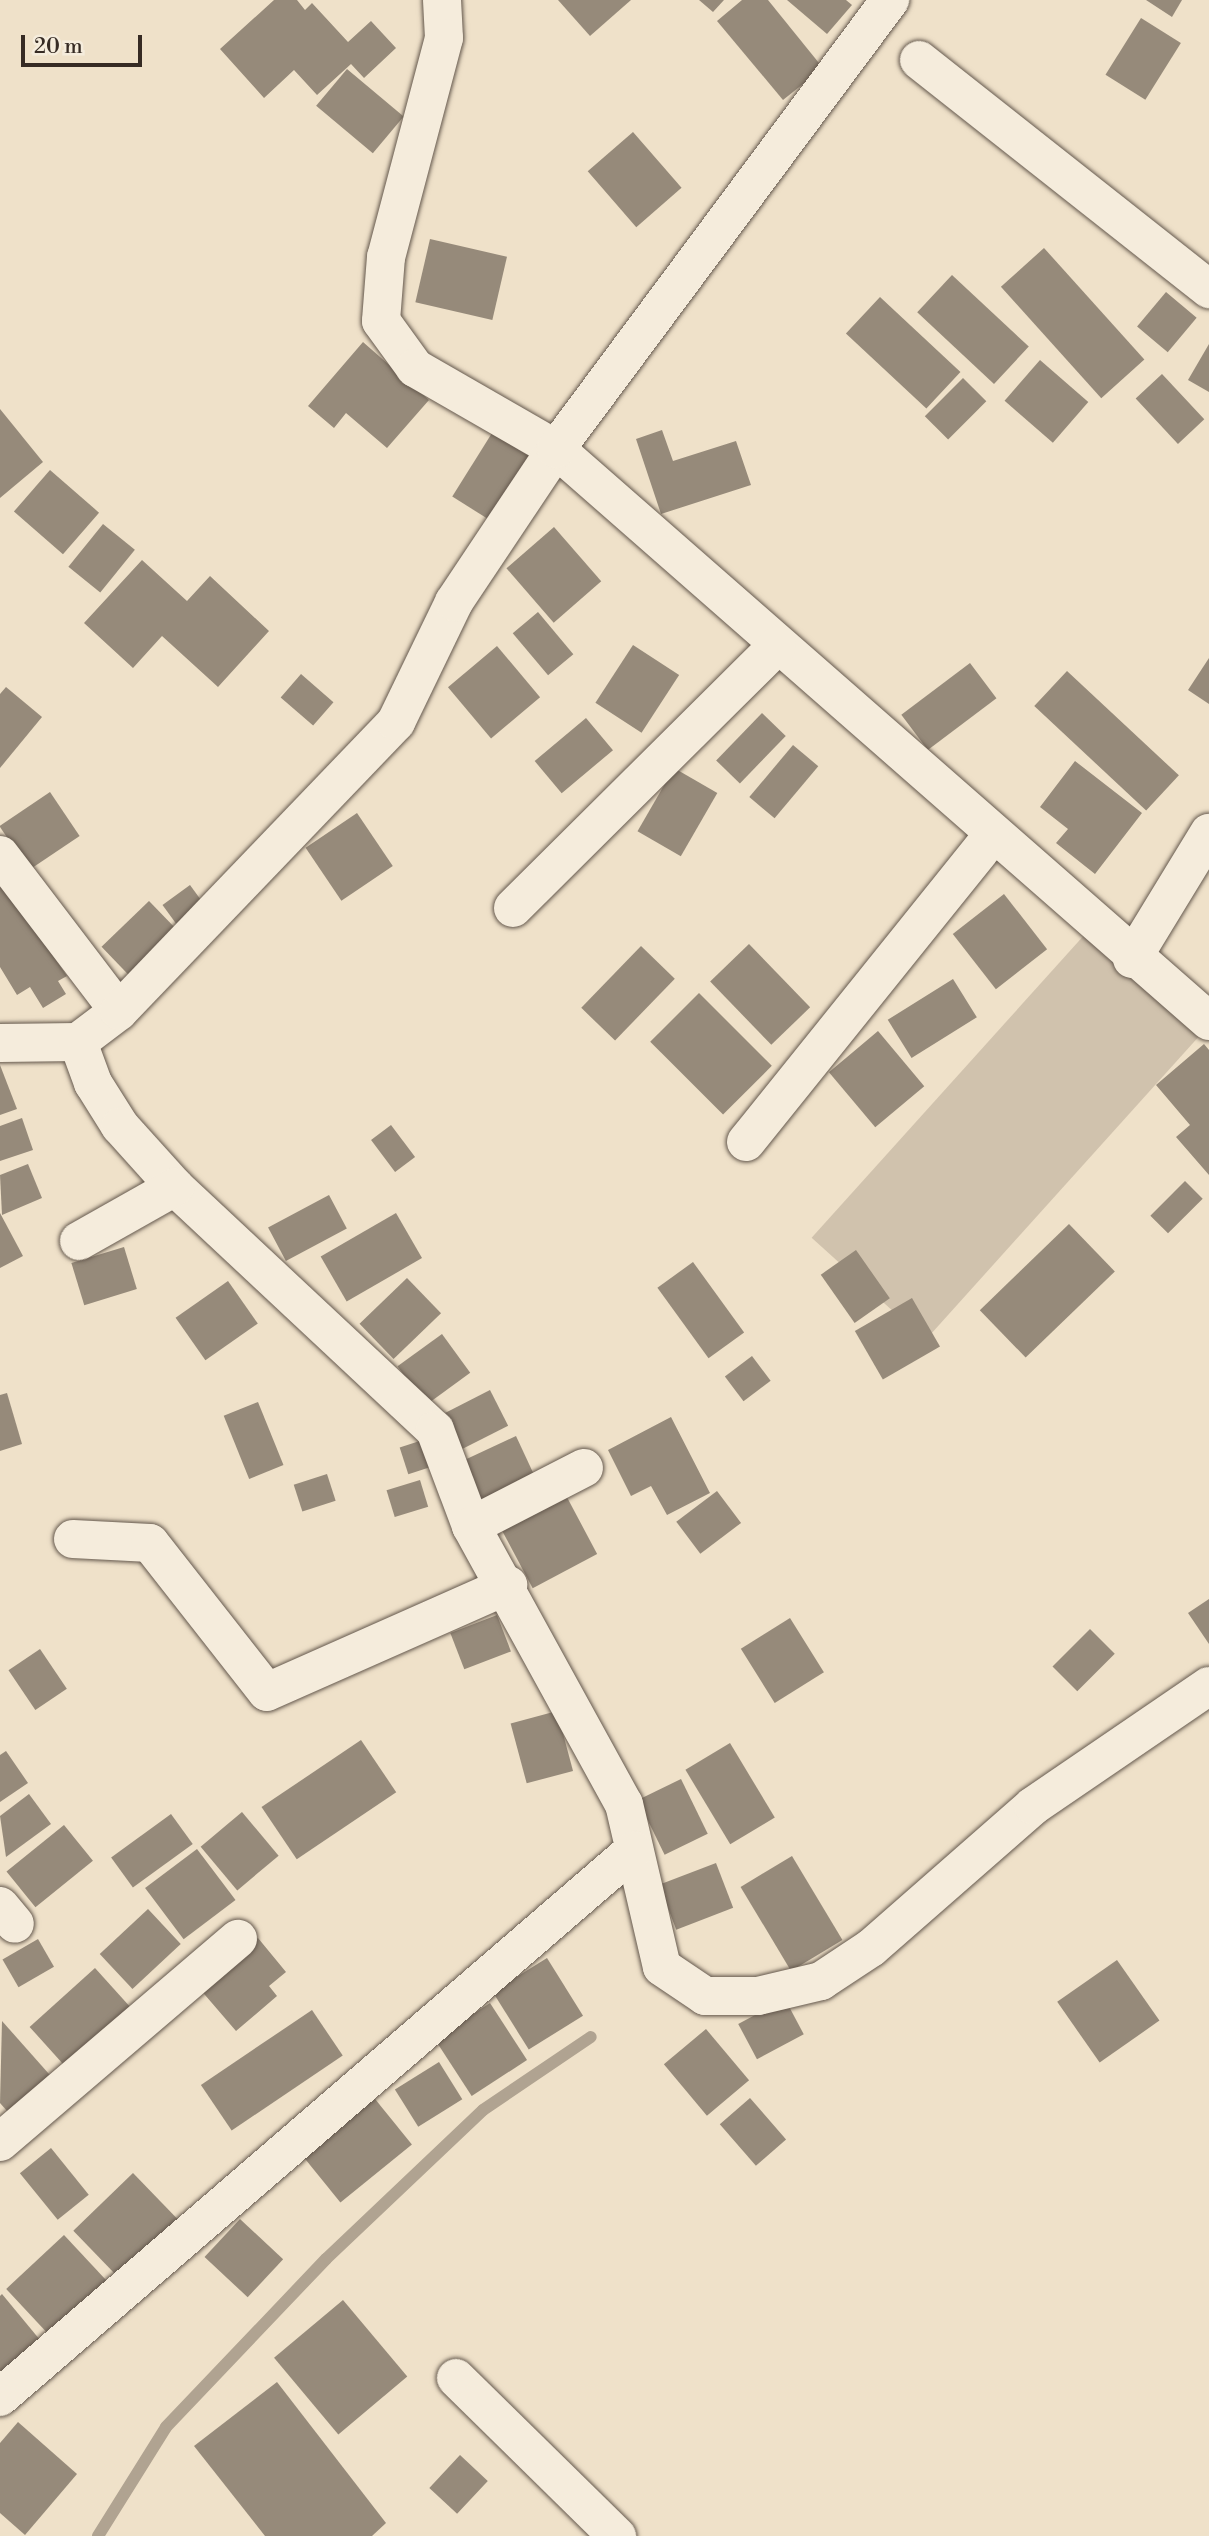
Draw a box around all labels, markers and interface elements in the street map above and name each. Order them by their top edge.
scale bar [24,21,145,65]
text: 20 m [34,34,83,60]

